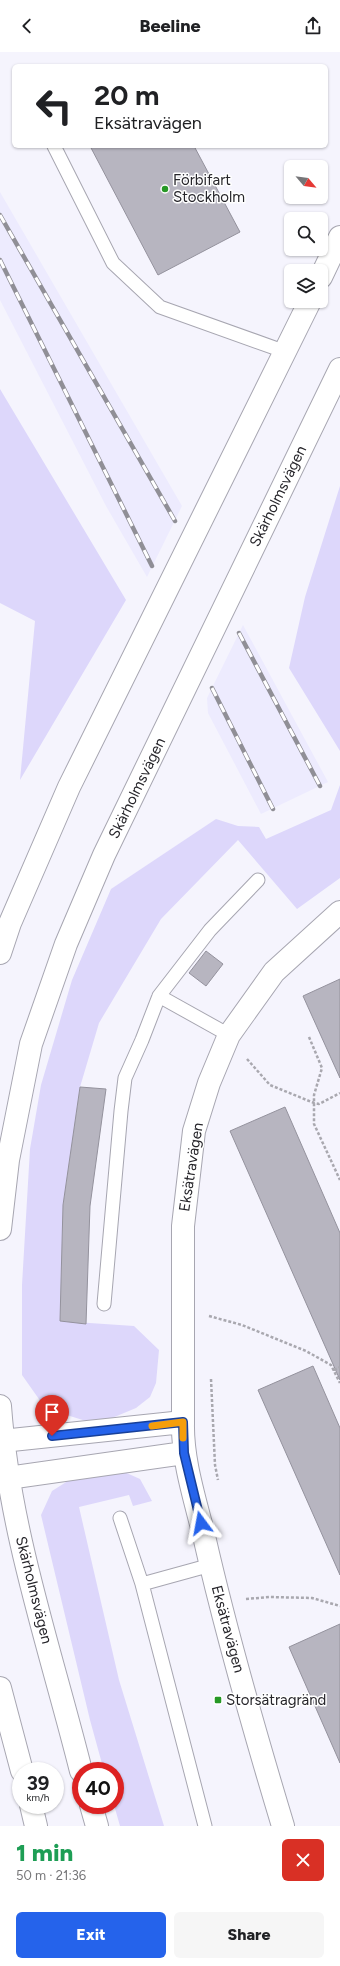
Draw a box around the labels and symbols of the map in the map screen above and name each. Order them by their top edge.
north arrow [284,160,328,204]
place label: Förbifart Stockholm [173,171,245,206]
marker: Förbifart Stockholm [160,184,170,194]
street label: Skärholmsvägen [246,443,310,549]
street label: Skärholmsvägen [105,735,169,841]
street label: Eksätravägen [175,1121,207,1213]
pin [35,1395,69,1436]
position arrow [180,1502,222,1544]
street label: Skärholmsvägen [12,1534,56,1646]
street label: Eksätravägen [208,1583,248,1675]
place label: Storsätragränd [226,1691,326,1709]
marker: Storsätragränd [213,1695,223,1705]
speed limit sign: 40 [72,1762,124,1814]

